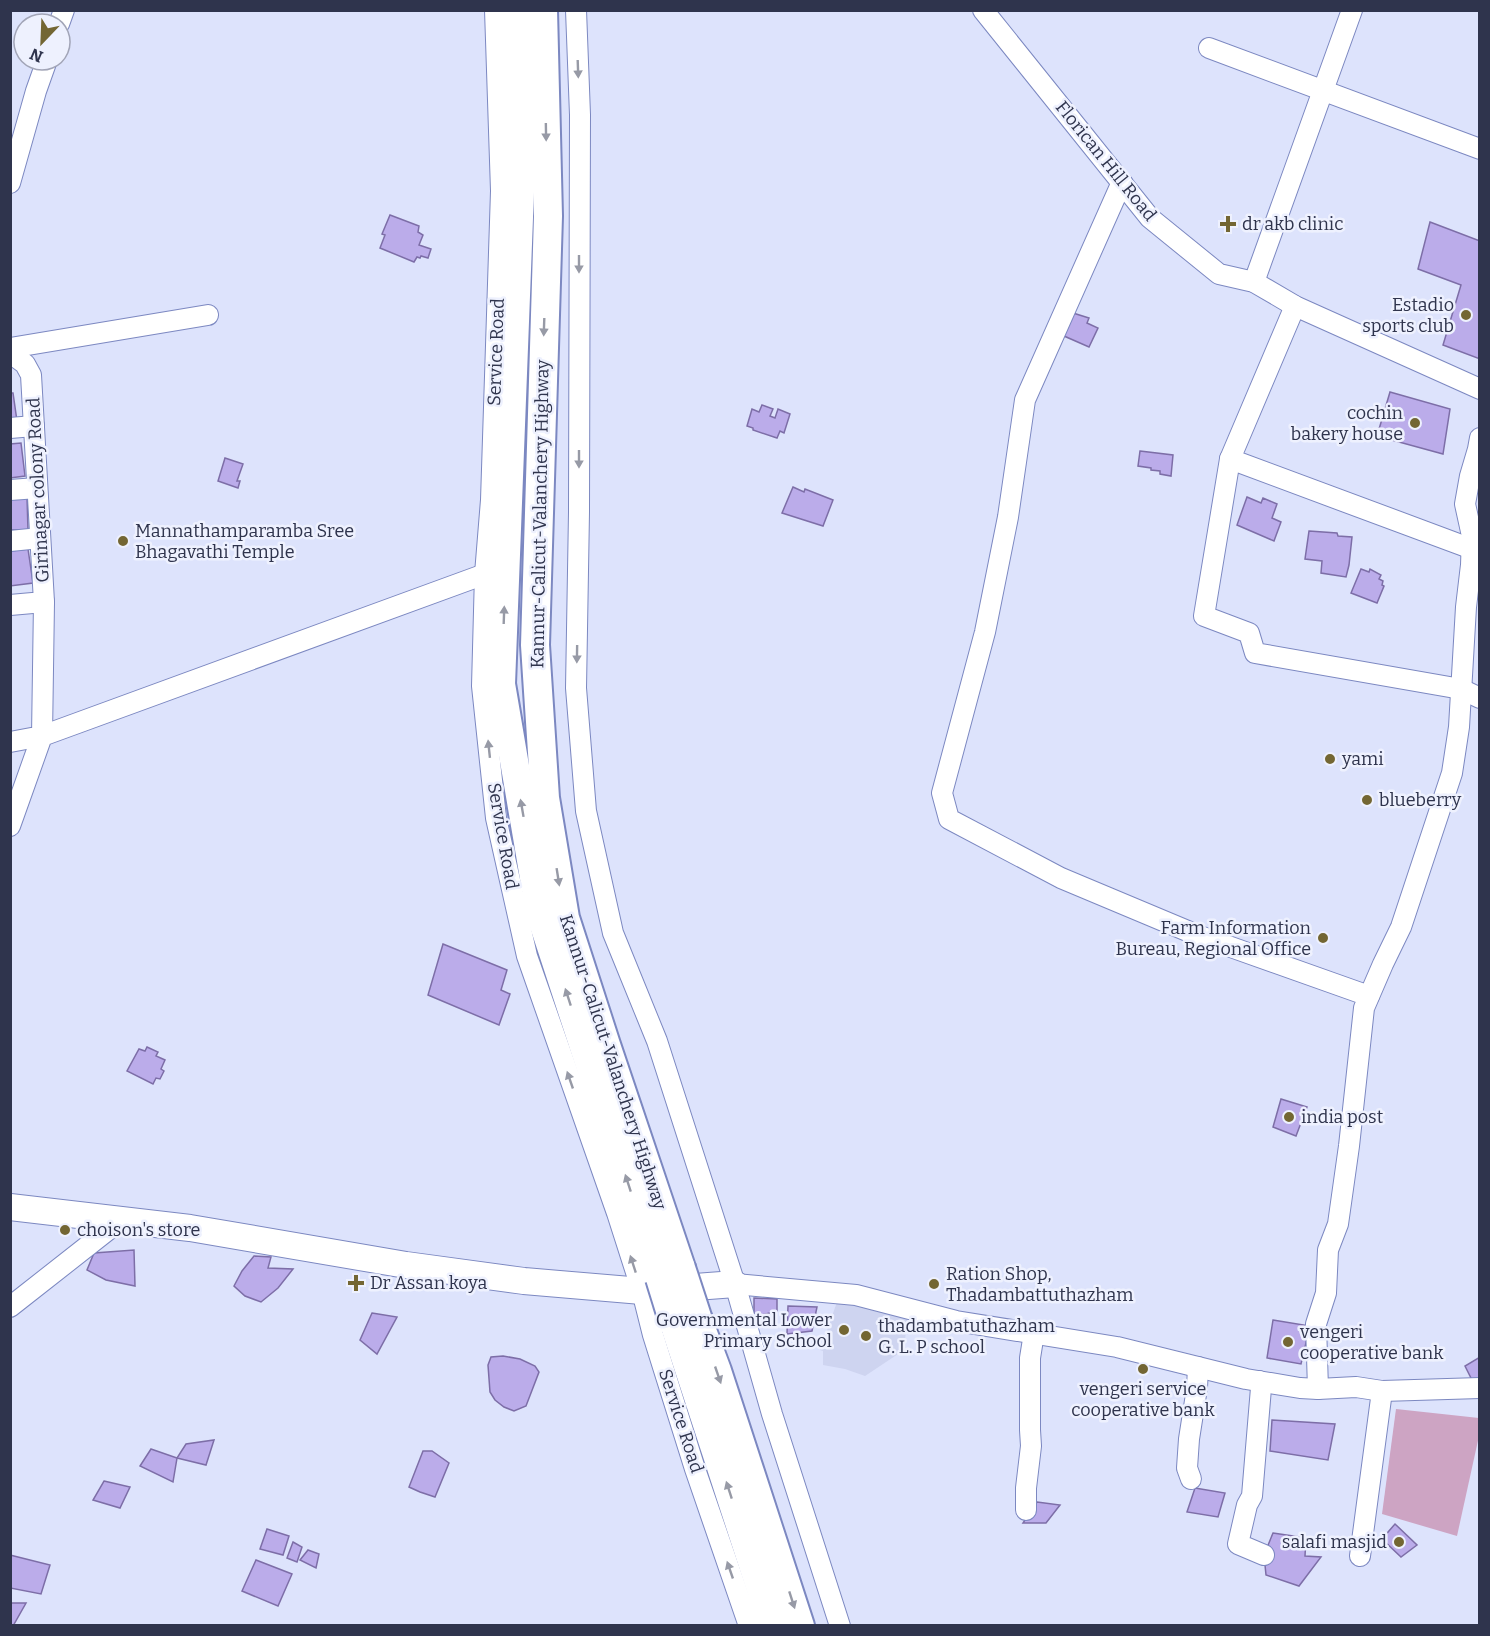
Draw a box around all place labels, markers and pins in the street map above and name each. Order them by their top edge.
place label: dr akb clinic [1242,213,1343,235]
marker: dr akb clinic [1219,215,1237,233]
place label: Estadio sports club [1362,294,1454,337]
marker: Estadio sports club [1459,308,1473,322]
place label: cochin bakery house [1291,402,1404,445]
marker: cochin bakery house [1408,416,1422,430]
place label: Mannathamparamba Sree Bhagavathi Temple [135,520,354,563]
marker: Mannathamparamba Sree Bhagavathi Temple [116,534,130,548]
place label: yami [1341,748,1384,770]
marker: yami [1323,752,1337,766]
place label: blueberry [1379,789,1462,811]
marker: blueberry [1360,793,1374,807]
place label: Farm Information Bureau, Regional Office [1115,917,1312,960]
marker: Farm Information Bureau, Regional Office [1316,931,1330,945]
place label: india post [1301,1106,1384,1128]
marker: india post [1282,1110,1296,1124]
place label: choison's store [77,1219,200,1241]
marker: choison's store [58,1223,72,1237]
place label: Ration Shop, Thadambattuthazham [946,1263,1133,1306]
place label: Dr Assan koya [370,1272,487,1294]
marker: Dr Assan koya [347,1274,365,1292]
marker: Ration Shop, Thadambattuthazham [927,1277,941,1291]
place label: Governmental Lower Primary School [656,1309,832,1352]
place label: thadambatuthazham G. L. P school [878,1315,1055,1358]
place label: vengeri cooperative bank [1299,1321,1444,1364]
marker: Governmental Lower Primary School [837,1323,851,1337]
marker: thadambatuthazham G. L. P school [859,1329,873,1343]
marker: vengeri cooperative bank [1281,1335,1295,1349]
marker: vengeri service cooperative bank [1136,1362,1150,1376]
place label: vengeri service cooperative bank [1071,1378,1216,1421]
place label: salafi masjid [1282,1531,1387,1553]
marker: salafi masjid [1392,1535,1406,1549]

